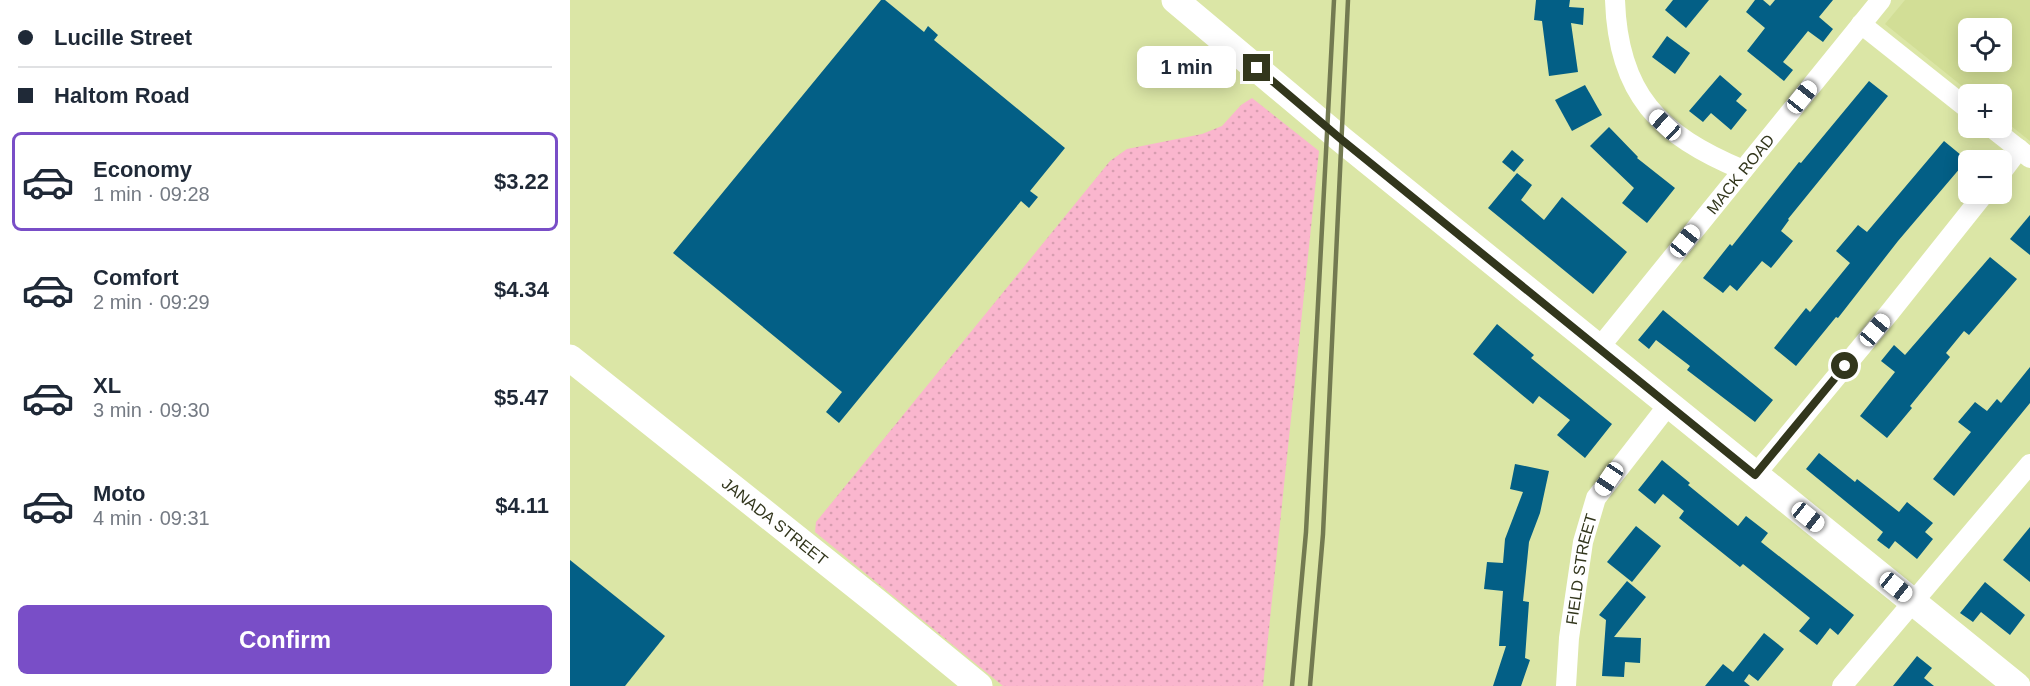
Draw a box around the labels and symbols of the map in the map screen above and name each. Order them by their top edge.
callout: 1 min [1137,47,1236,89]
route end [1243,54,1270,81]
car [1784,77,1820,117]
car [1646,106,1684,144]
street label: MACK ROAD [1703,131,1778,217]
car [1667,221,1703,261]
car [1857,310,1893,350]
route start [1831,352,1858,379]
car [1591,459,1627,499]
street label: JANADA STREET [719,474,831,569]
car [1788,499,1828,535]
street label: FIELD STREET [1563,511,1600,626]
car [1876,569,1916,605]

